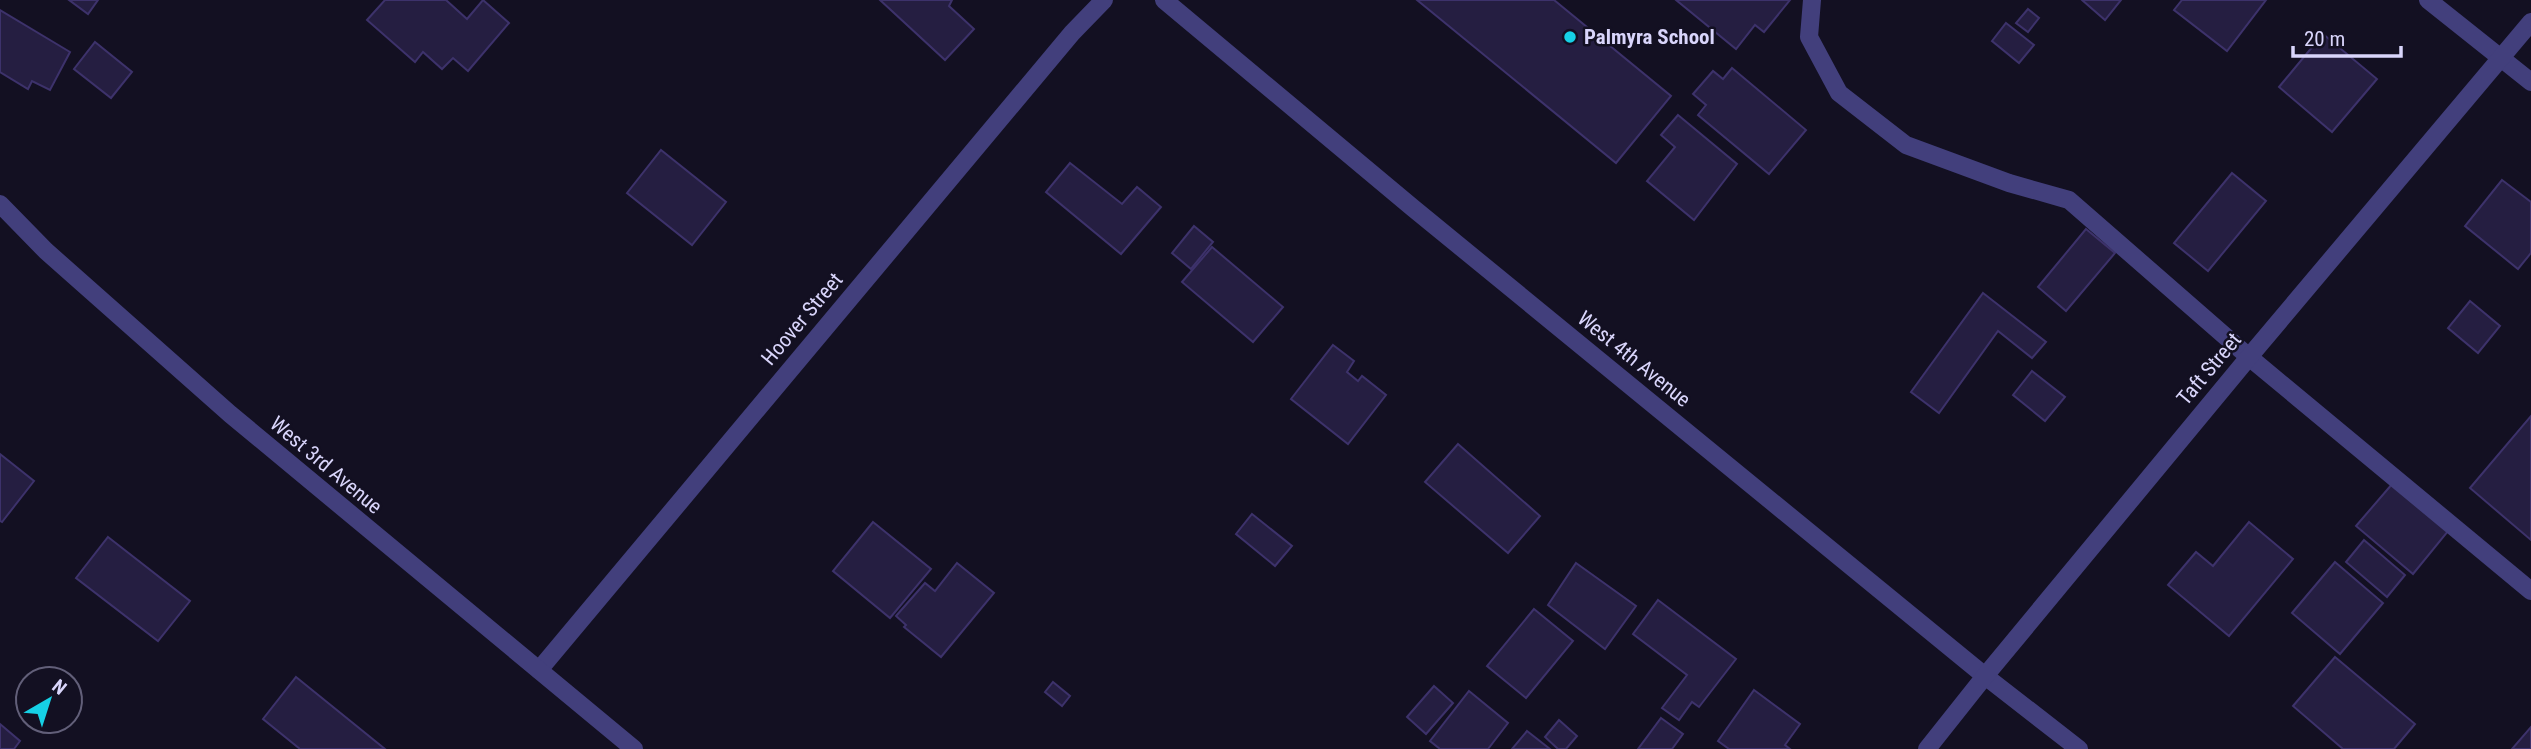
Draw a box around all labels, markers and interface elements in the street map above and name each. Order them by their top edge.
scale bar [2293,14,2402,58]
place label: Palmyra School [1584,25,1715,49]
text: 20 m [2304,27,2345,51]
marker: Palmyra School [1562,29,1578,45]
street label: Hoover Street [756,268,848,370]
street label: West 4th Avenue [1573,306,1695,412]
street label: Taft Street [2172,328,2246,410]
street label: West 3rd Avenue [265,411,387,519]
north arrow [14,665,84,735]
text: N [48,675,71,700]

